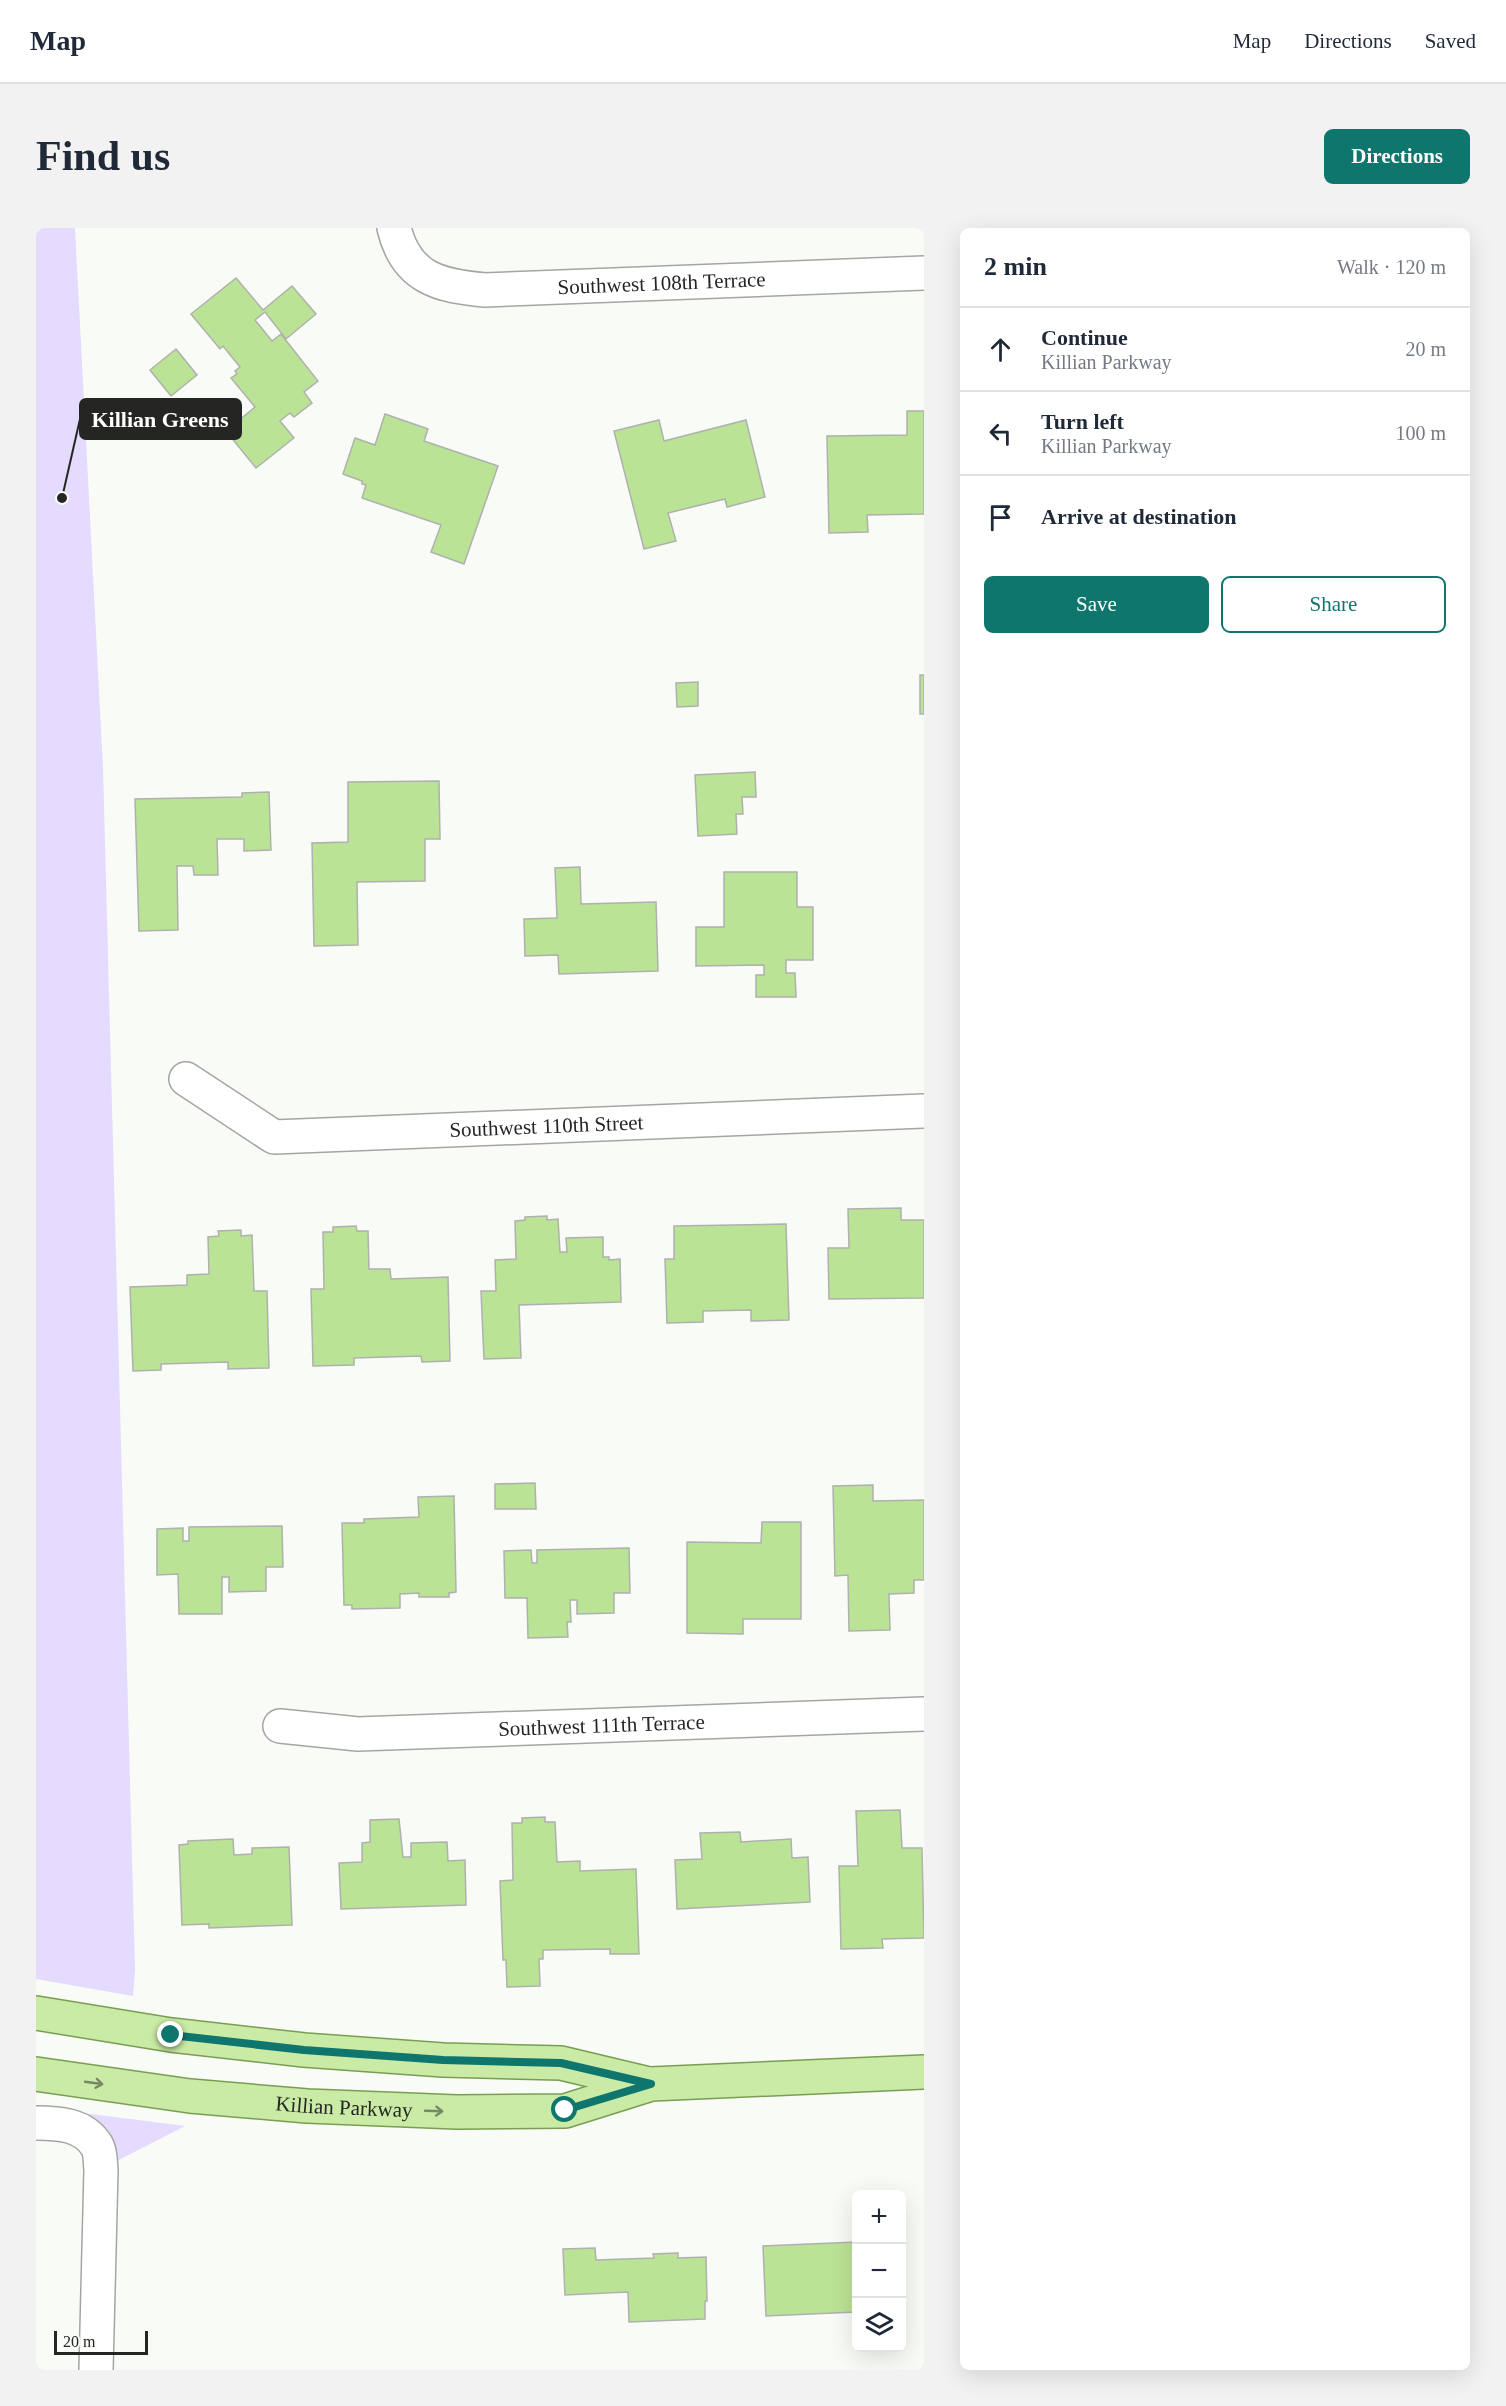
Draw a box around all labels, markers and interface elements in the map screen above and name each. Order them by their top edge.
text: Map [30,25,86,56]
text: Map [1233,29,1271,53]
text: Directions [1304,29,1392,53]
text: Saved [1425,29,1476,53]
button: Directions [1324,129,1470,184]
text: Find us [36,133,170,179]
text: 2 min [984,252,1047,281]
text: Walk · 120 m [1337,256,1446,278]
street label: Southwest 108th Terrace [557,267,766,299]
text: Continue [1041,325,1128,350]
icon: ahead [984,333,1017,366]
text: 20 m [1405,338,1446,360]
text: Killian Parkway [1041,351,1172,373]
callout: Killian Greens [80,399,241,439]
text: Killian Greens [91,407,229,432]
text: Turn left [1041,409,1124,434]
icon: left [984,417,1017,450]
text: 100 m [1395,422,1446,444]
text: Killian Parkway [1041,435,1172,457]
icon: arrive [984,501,1017,534]
text: Arrive at destination [1041,504,1237,529]
button: Save [984,576,1209,633]
button: Share [1221,576,1446,633]
street label: Southwest 110th Street [449,1110,644,1142]
street label: Southwest 111th Terrace [498,1710,705,1741]
route end [157,2021,183,2047]
one-way arrow [83,2077,103,2088]
street label: Killian Parkway [275,2091,413,2122]
route start [551,2096,577,2122]
one-way arrow [424,2105,444,2117]
map controls [852,2190,906,2352]
button: + [852,2190,906,2244]
button: − [852,2244,906,2298]
button: layers [852,2298,906,2352]
scale bar [54,2328,148,2356]
text: 20 m [63,2333,95,2350]

